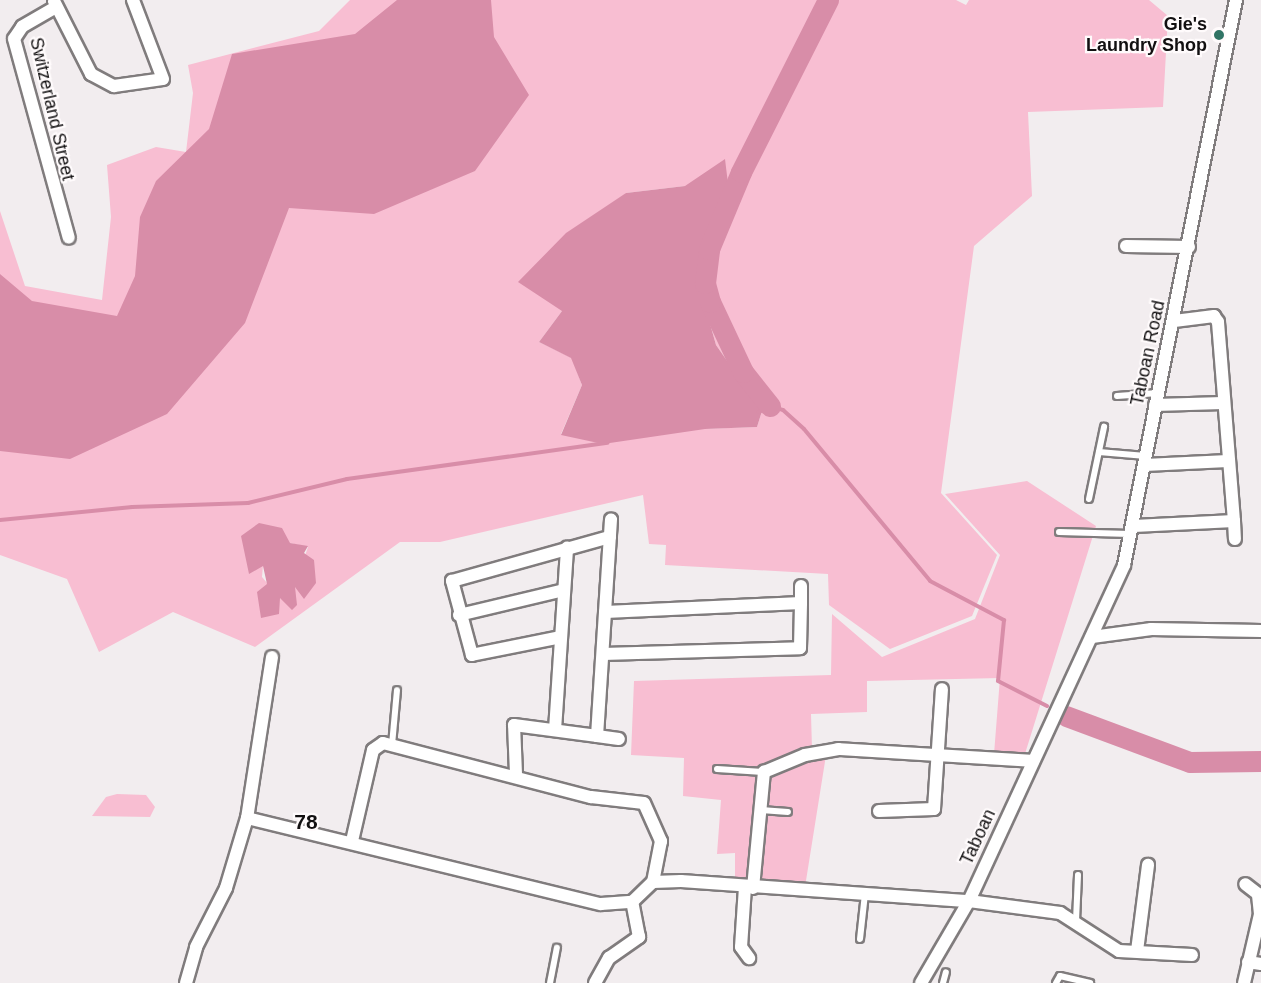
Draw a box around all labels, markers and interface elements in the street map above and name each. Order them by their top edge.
place label: Gie's Laundry Shop [1086,14,1207,57]
marker: Gie's Laundry Shop [1212,28,1226,42]
street label: Switzerland Street [25,35,79,183]
street label: Taboan Road [1126,298,1170,408]
street label: Taboan [956,806,1000,868]
district label: 78 [294,809,318,835]

